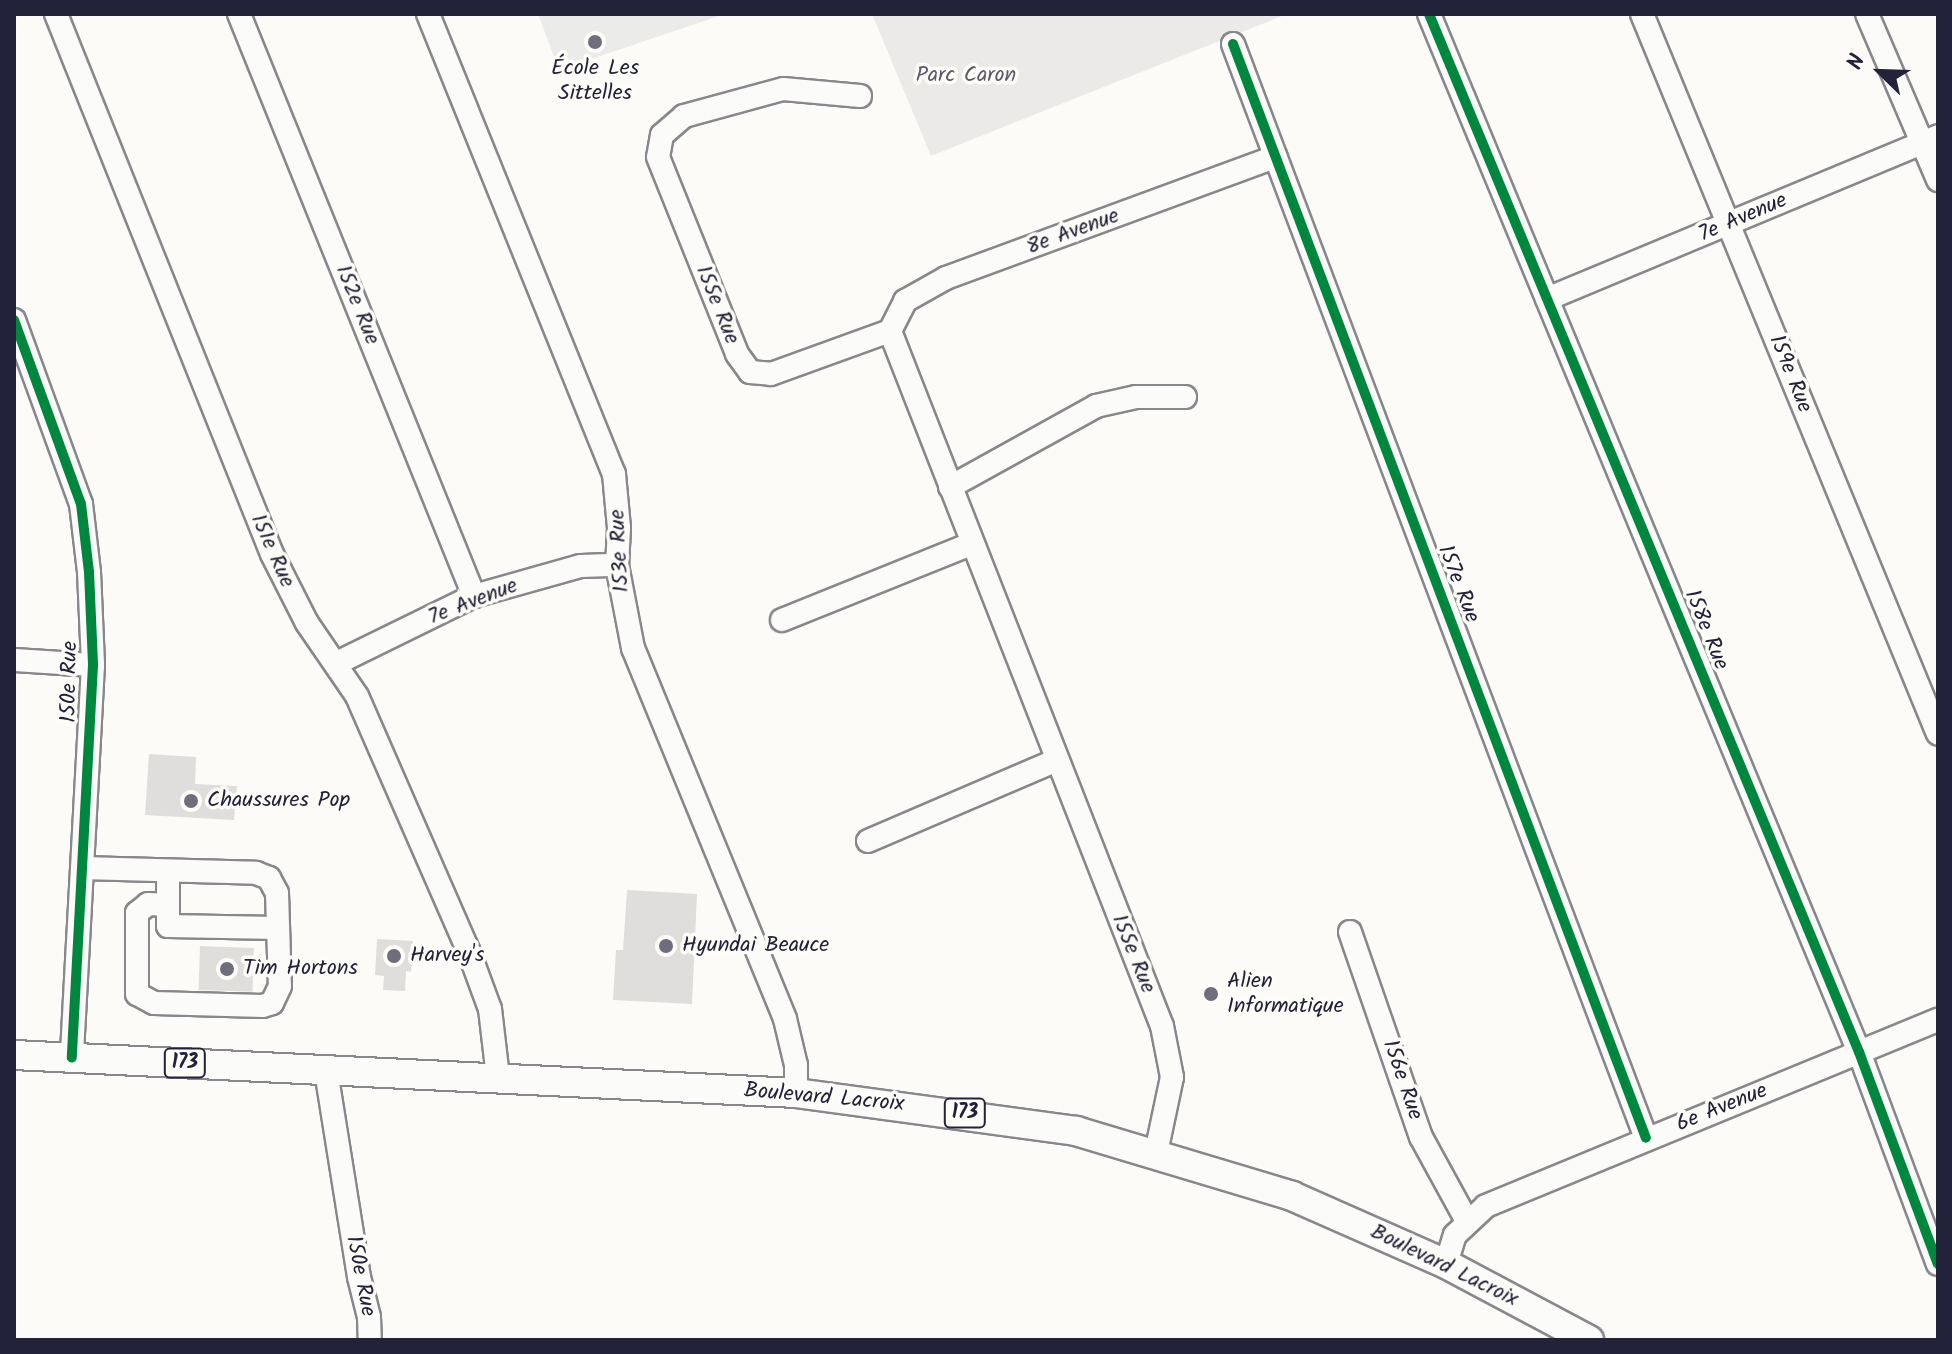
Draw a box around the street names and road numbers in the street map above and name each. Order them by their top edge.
street label: 7e Avenue [1695,188,1791,248]
street label: 8e Avenue [1023,203,1123,261]
street label: 152e Rue [329,261,385,349]
street label: 155e Rue [689,262,745,348]
street label: 159e Rue [1762,331,1818,417]
street label: 153e Rue [605,509,635,593]
street label: 151e Rue [244,510,300,592]
street label: 157e Rue [1431,541,1485,627]
street label: 7e Avenue [425,573,521,631]
street label: 158e Rue [1678,586,1734,674]
street label: 150e Rue [56,641,84,723]
street label: 155e Rue [1105,911,1161,997]
street label: 156e Rue [1376,1036,1428,1124]
road number: 173 [163,1047,207,1079]
street label: Boulevard Lacroix [743,1078,905,1118]
street label: 6e Avenue [1673,1078,1771,1138]
road number: 173 [943,1097,987,1129]
street label: Boulevard Lacroix [1366,1219,1522,1313]
street label: 150e Rue [339,1233,381,1319]

